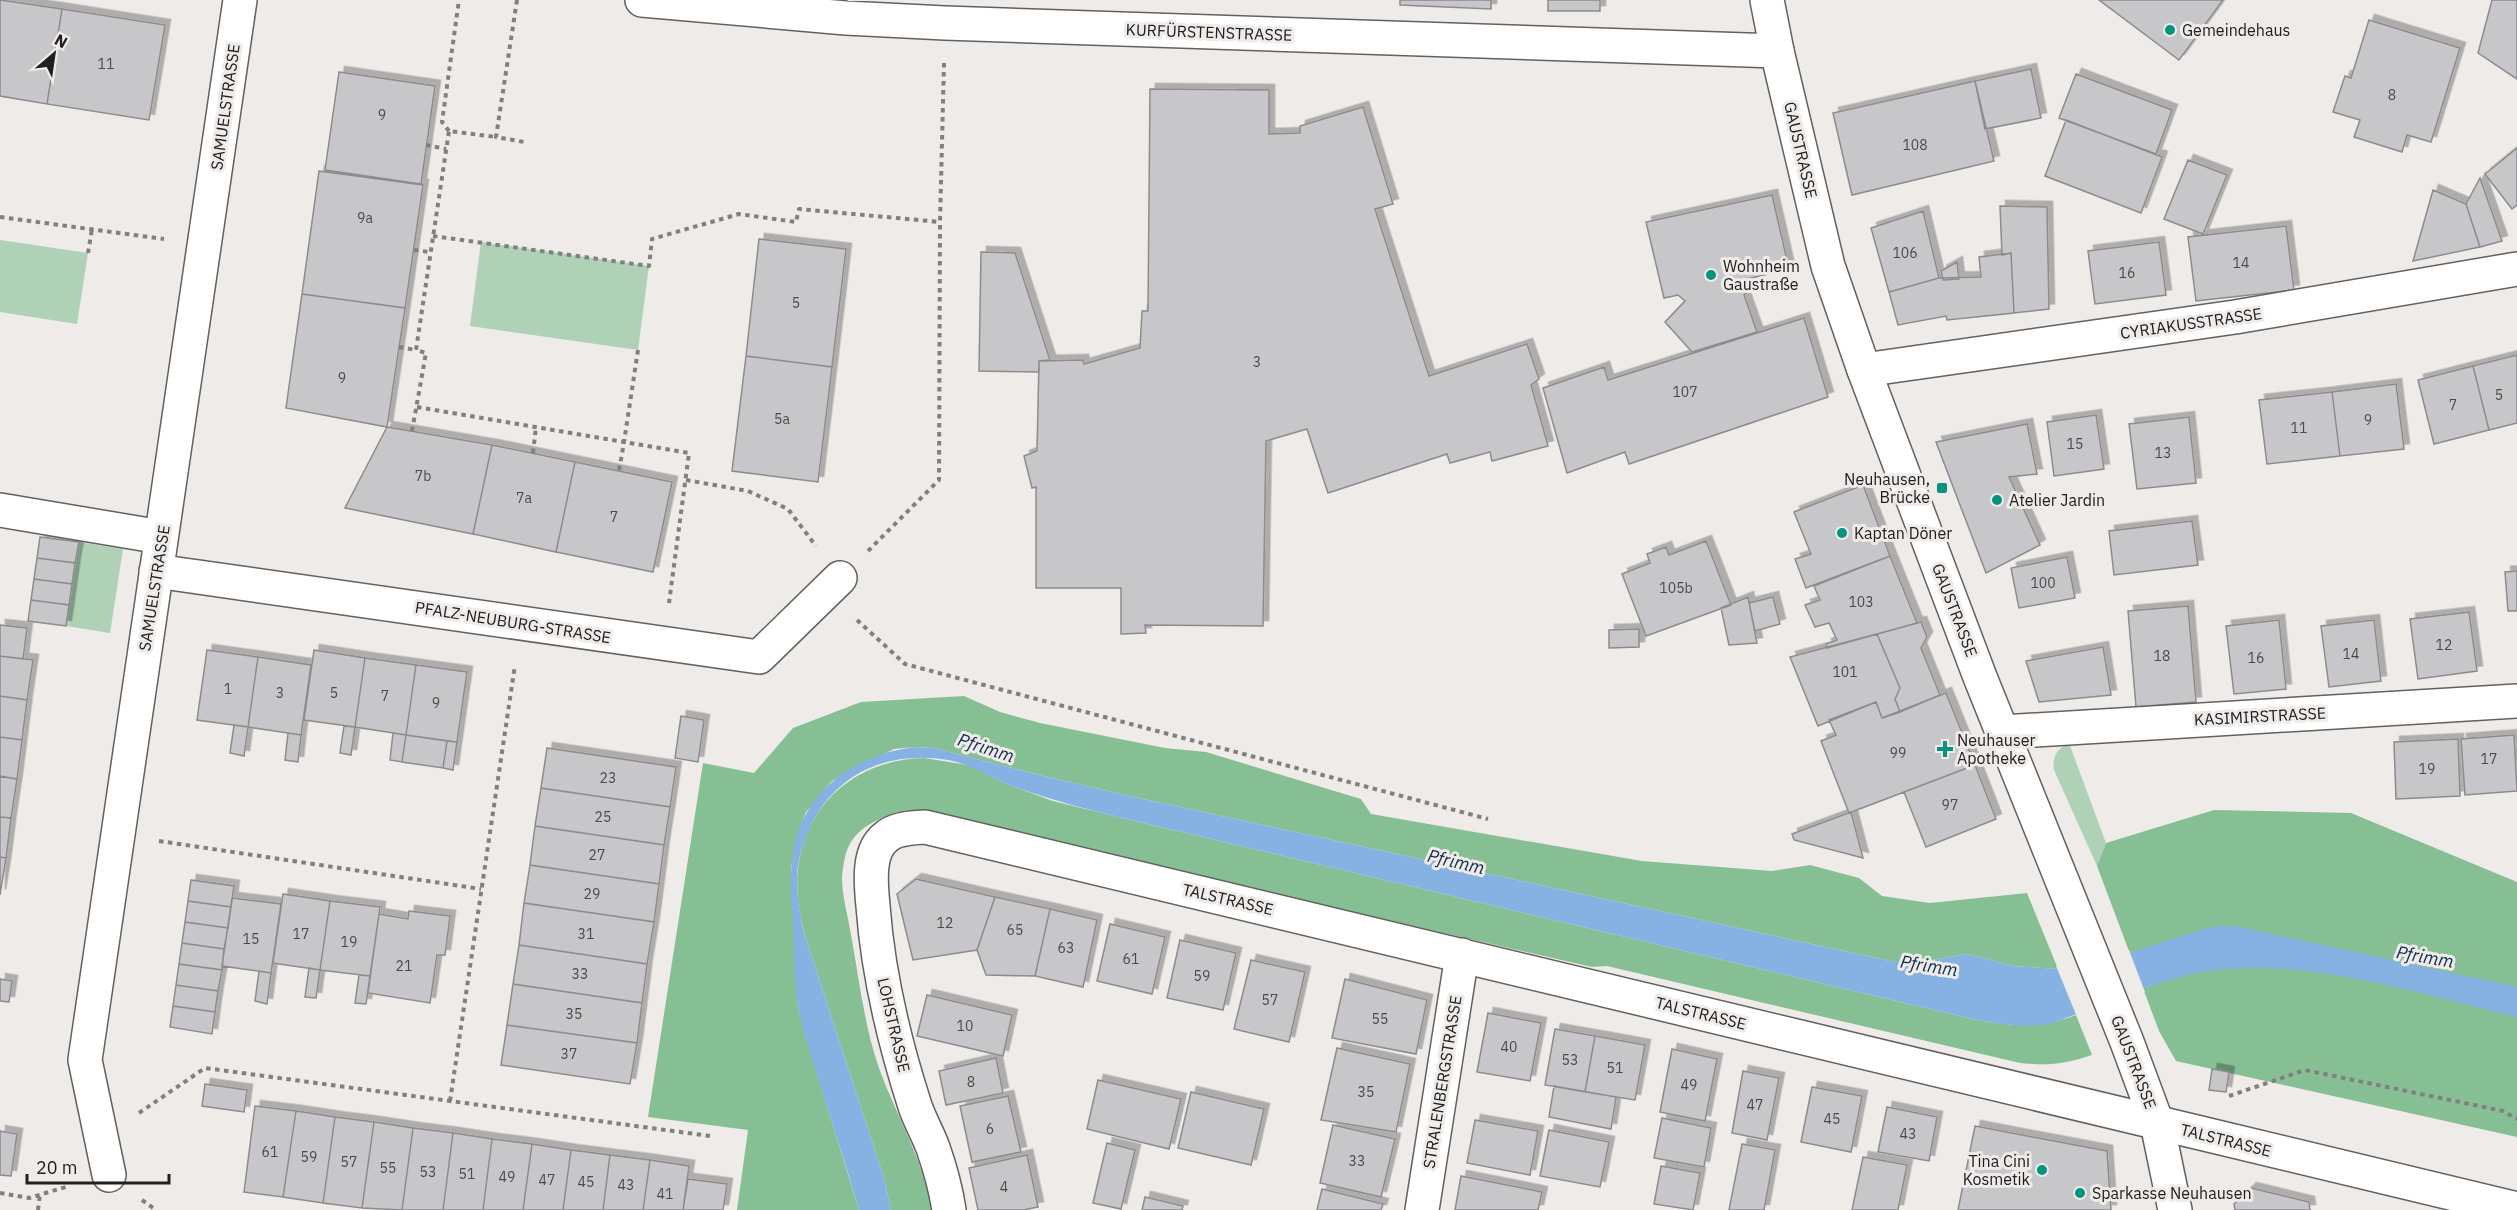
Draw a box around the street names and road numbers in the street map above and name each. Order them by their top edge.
street label: KURFÜRSTENSTRASSE [1125,19,1293,45]
street label: SAMUELSTRASSE [206,43,244,171]
street label: GAUSTRASSE [1780,100,1822,200]
street label: CYRIAKUSSTRASSE [2119,303,2263,343]
street label: SAMUELSTRASSE [134,524,174,652]
street label: GAUSTRASSE [1928,560,1982,660]
street label: PFALZ-NEUBURG-STRASSE [414,597,612,647]
street label: KASIMIRSTRASSE [2193,703,2327,729]
street label: TALSTRASSE [1180,879,1276,919]
street label: LOHSTRASSE [873,976,915,1074]
street label: TALSTRASSE [1654,992,1748,1034]
street label: STRALENBERGSTRASSE [1418,994,1466,1170]
street label: GAUSTRASSE [2107,1012,2161,1112]
street label: TALSTRASSE [2179,1119,2273,1161]

